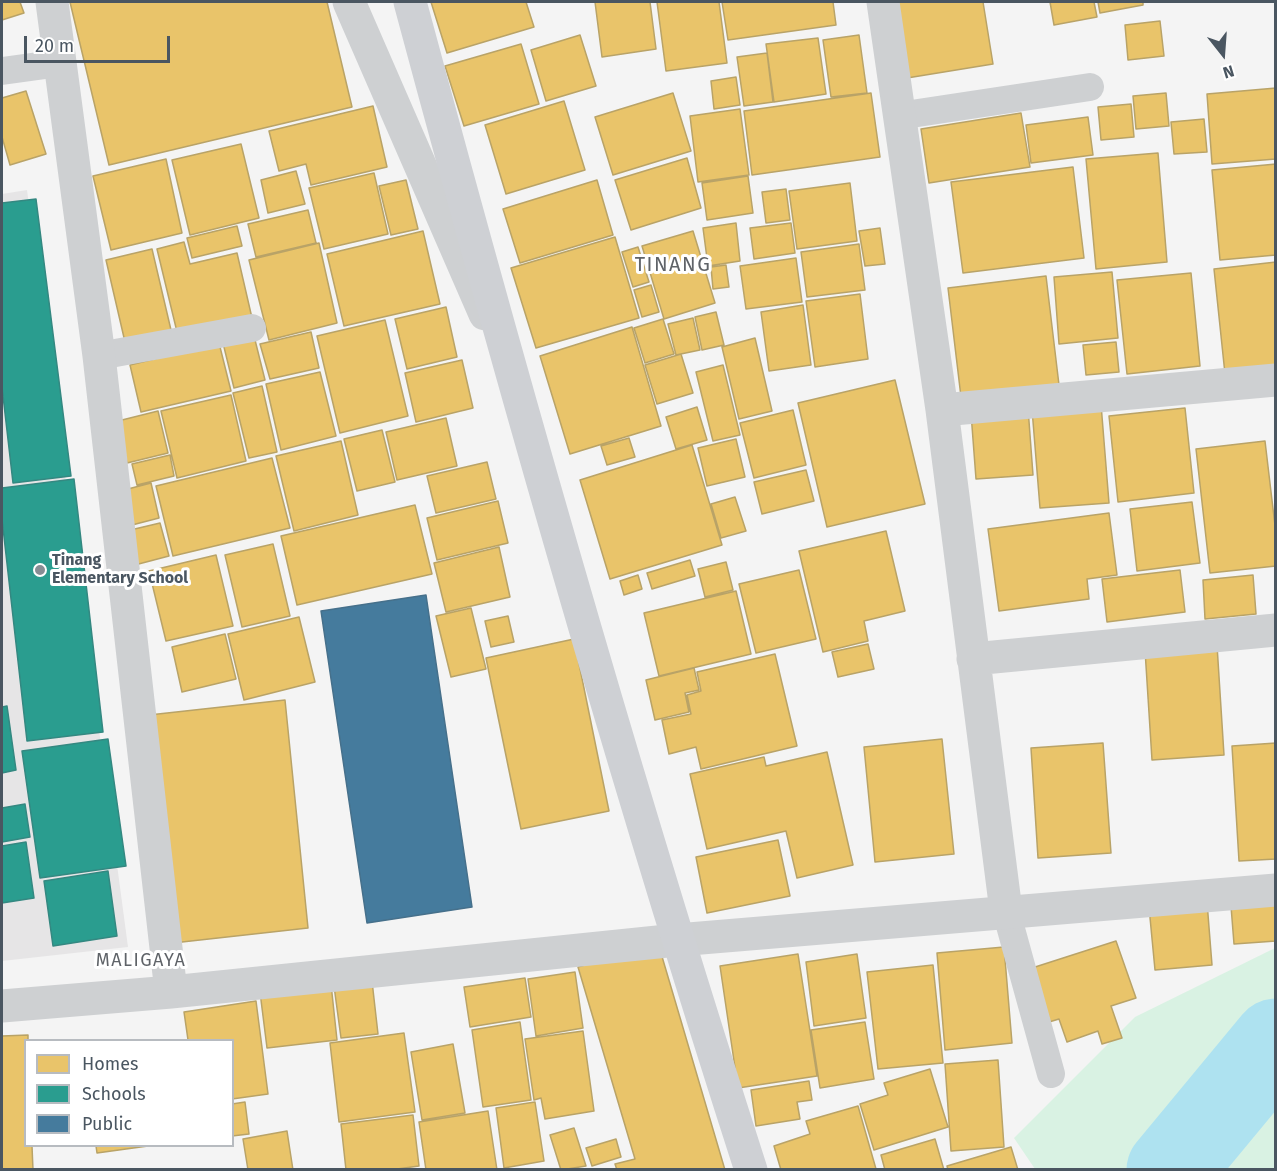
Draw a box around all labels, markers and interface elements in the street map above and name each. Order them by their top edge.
scale bar [27,24,172,62]
north arrow [1193,24,1253,84]
text: 20 m [35,35,74,57]
text: N [1221,61,1236,82]
district label: TINANG [635,253,711,277]
place label: Tinang Elementary School [52,551,188,589]
marker: Tinang Elementary School [33,563,47,577]
district label: MALIGAYA [96,950,186,972]
legend [24,1039,234,1147]
text: Homes [82,1053,138,1075]
text: Schools [82,1083,146,1105]
text: Public [82,1113,132,1135]

